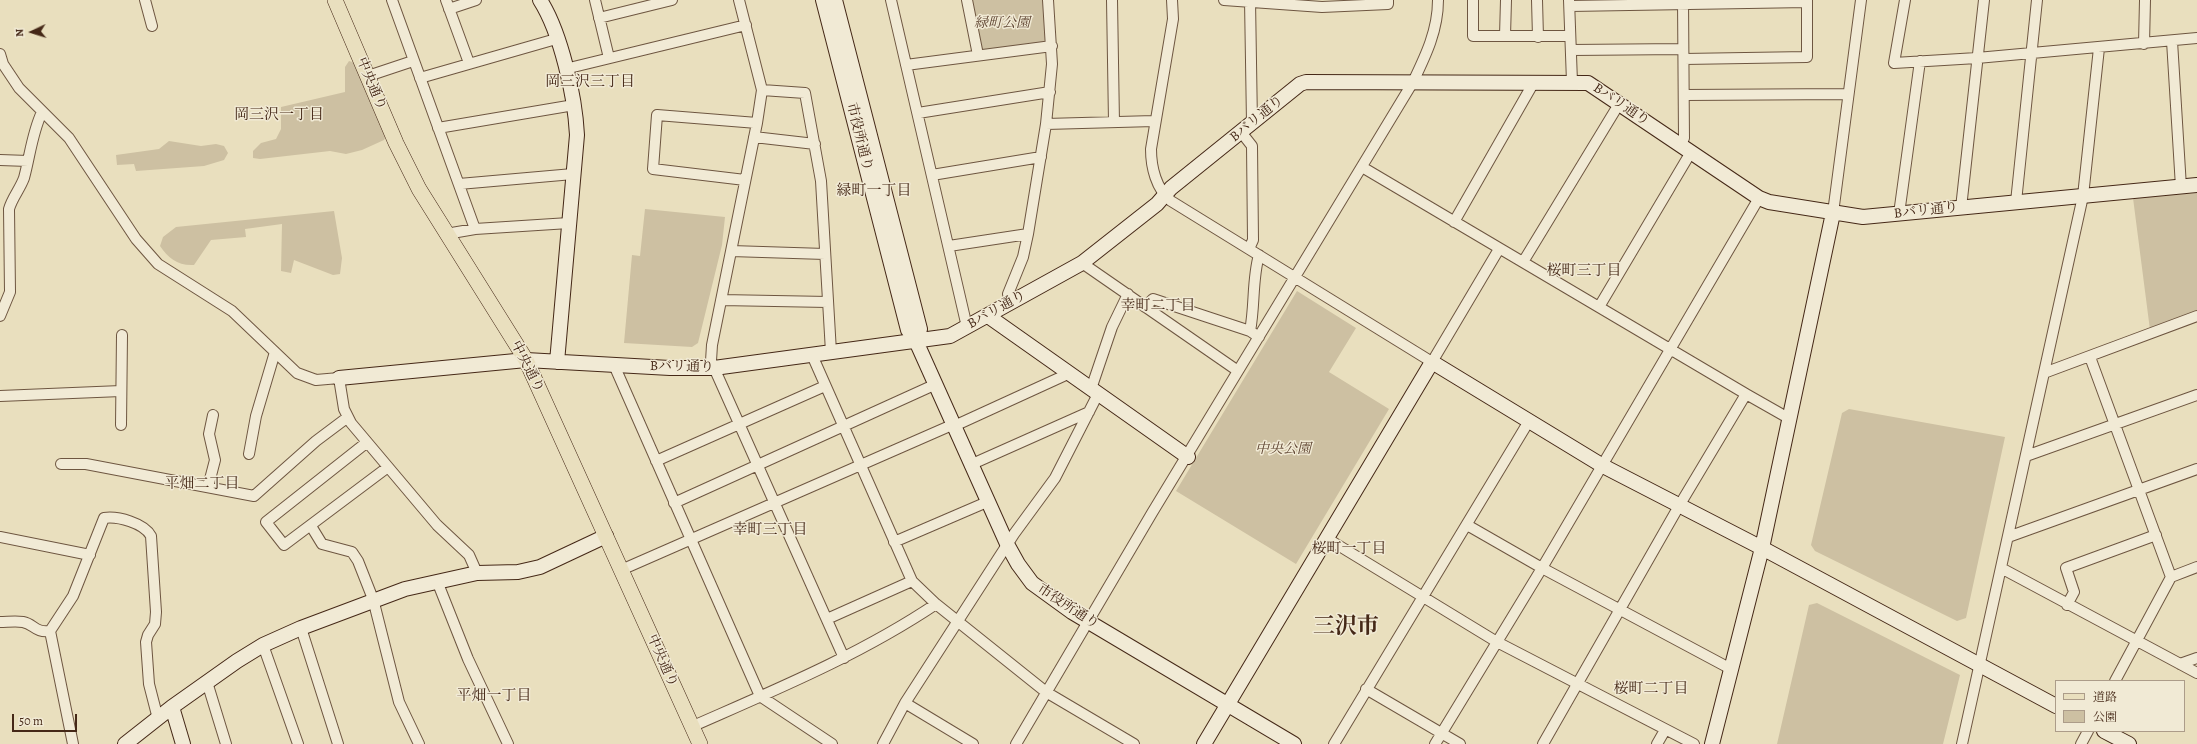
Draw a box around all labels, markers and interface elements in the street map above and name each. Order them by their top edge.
north arrow [12,12,52,52]
park label: 緑町公園 [974,16,1030,32]
text: N [12,28,27,37]
street label: 中央通り [352,55,390,113]
district label: 岡三沢三丁目 [545,73,635,91]
street label: Bバリ通り [1590,80,1652,130]
street label: Bバリ通り [1227,92,1287,146]
street label: 市役所通り [842,101,876,173]
district label: 岡三沢一丁目 [234,106,324,124]
district label: 緑町一丁目 [837,182,911,200]
street label: Bバリ通り [1893,199,1959,223]
district label: 桜町三丁目 [1547,262,1621,280]
street label: Bバリ通り [965,287,1029,333]
district label: 幸町二丁目 [1121,297,1195,315]
street label: 中央通り [507,338,547,396]
street label: Bバリ通り [650,358,714,376]
park label: 中央公園 [1255,442,1311,458]
district label: 平畑二丁目 [165,475,239,493]
district label: 幸町三丁目 [733,521,807,539]
district label: 桜町一丁目 [1312,540,1386,558]
street label: 市役所通り [1034,581,1102,633]
district label: 三沢市 [1313,615,1379,641]
street label: 中央通り [643,632,681,690]
district label: 桜町二丁目 [1614,680,1688,698]
legend [2055,680,2185,732]
district label: 平畑一丁目 [457,687,531,705]
text: 道路 [2093,689,2117,705]
scale bar [14,706,79,732]
text: 公園 [2093,709,2117,725]
text: 50 m [19,713,43,729]

